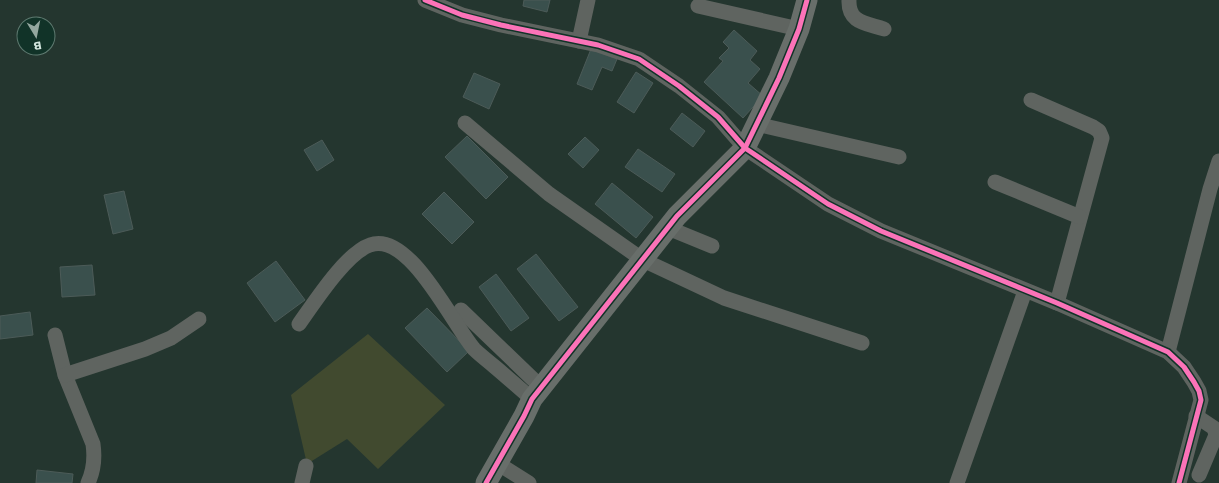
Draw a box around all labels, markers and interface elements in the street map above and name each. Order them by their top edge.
north arrow [16,16,56,56]
text: B [32,38,43,52]

